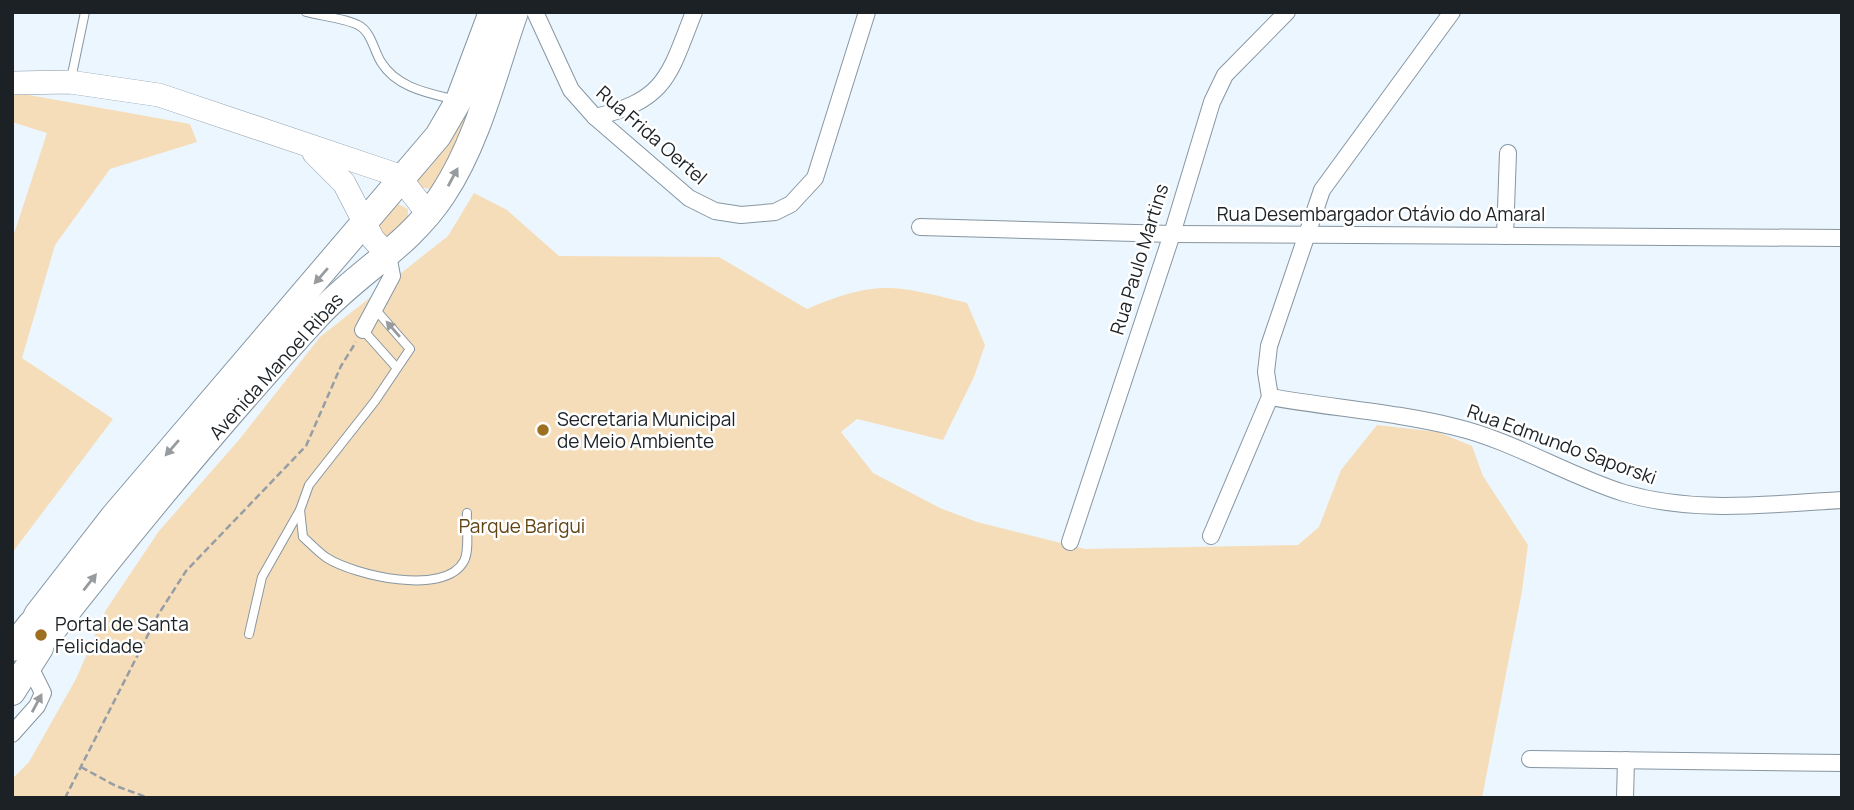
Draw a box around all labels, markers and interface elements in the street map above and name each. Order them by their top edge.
street label: Rua Frida Oertel [591,80,713,190]
one-way arrow [447,167,459,186]
street label: Rua Paulo Martins [1104,180,1174,338]
street label: Rua Desembargador Otávio do Amaral [1217,201,1545,227]
one-way arrow [314,267,329,284]
street label: Avenida Manoel Ribas [203,287,349,445]
one-way arrow [386,321,401,338]
street label: Rua Edmundo Saporski [1464,398,1660,490]
place label: Secretaria Municipal de Meio Ambiente [557,406,736,454]
marker: Secretaria Municipal de Meio Ambiente [535,422,551,438]
one-way arrow [164,439,180,457]
park label: Parque Barigui [459,513,585,539]
one-way arrow [83,573,97,591]
place label: Portal de Santa Felicidade [55,611,189,659]
marker: Portal de Santa Felicidade [33,627,49,643]
one-way arrow [30,692,42,712]

